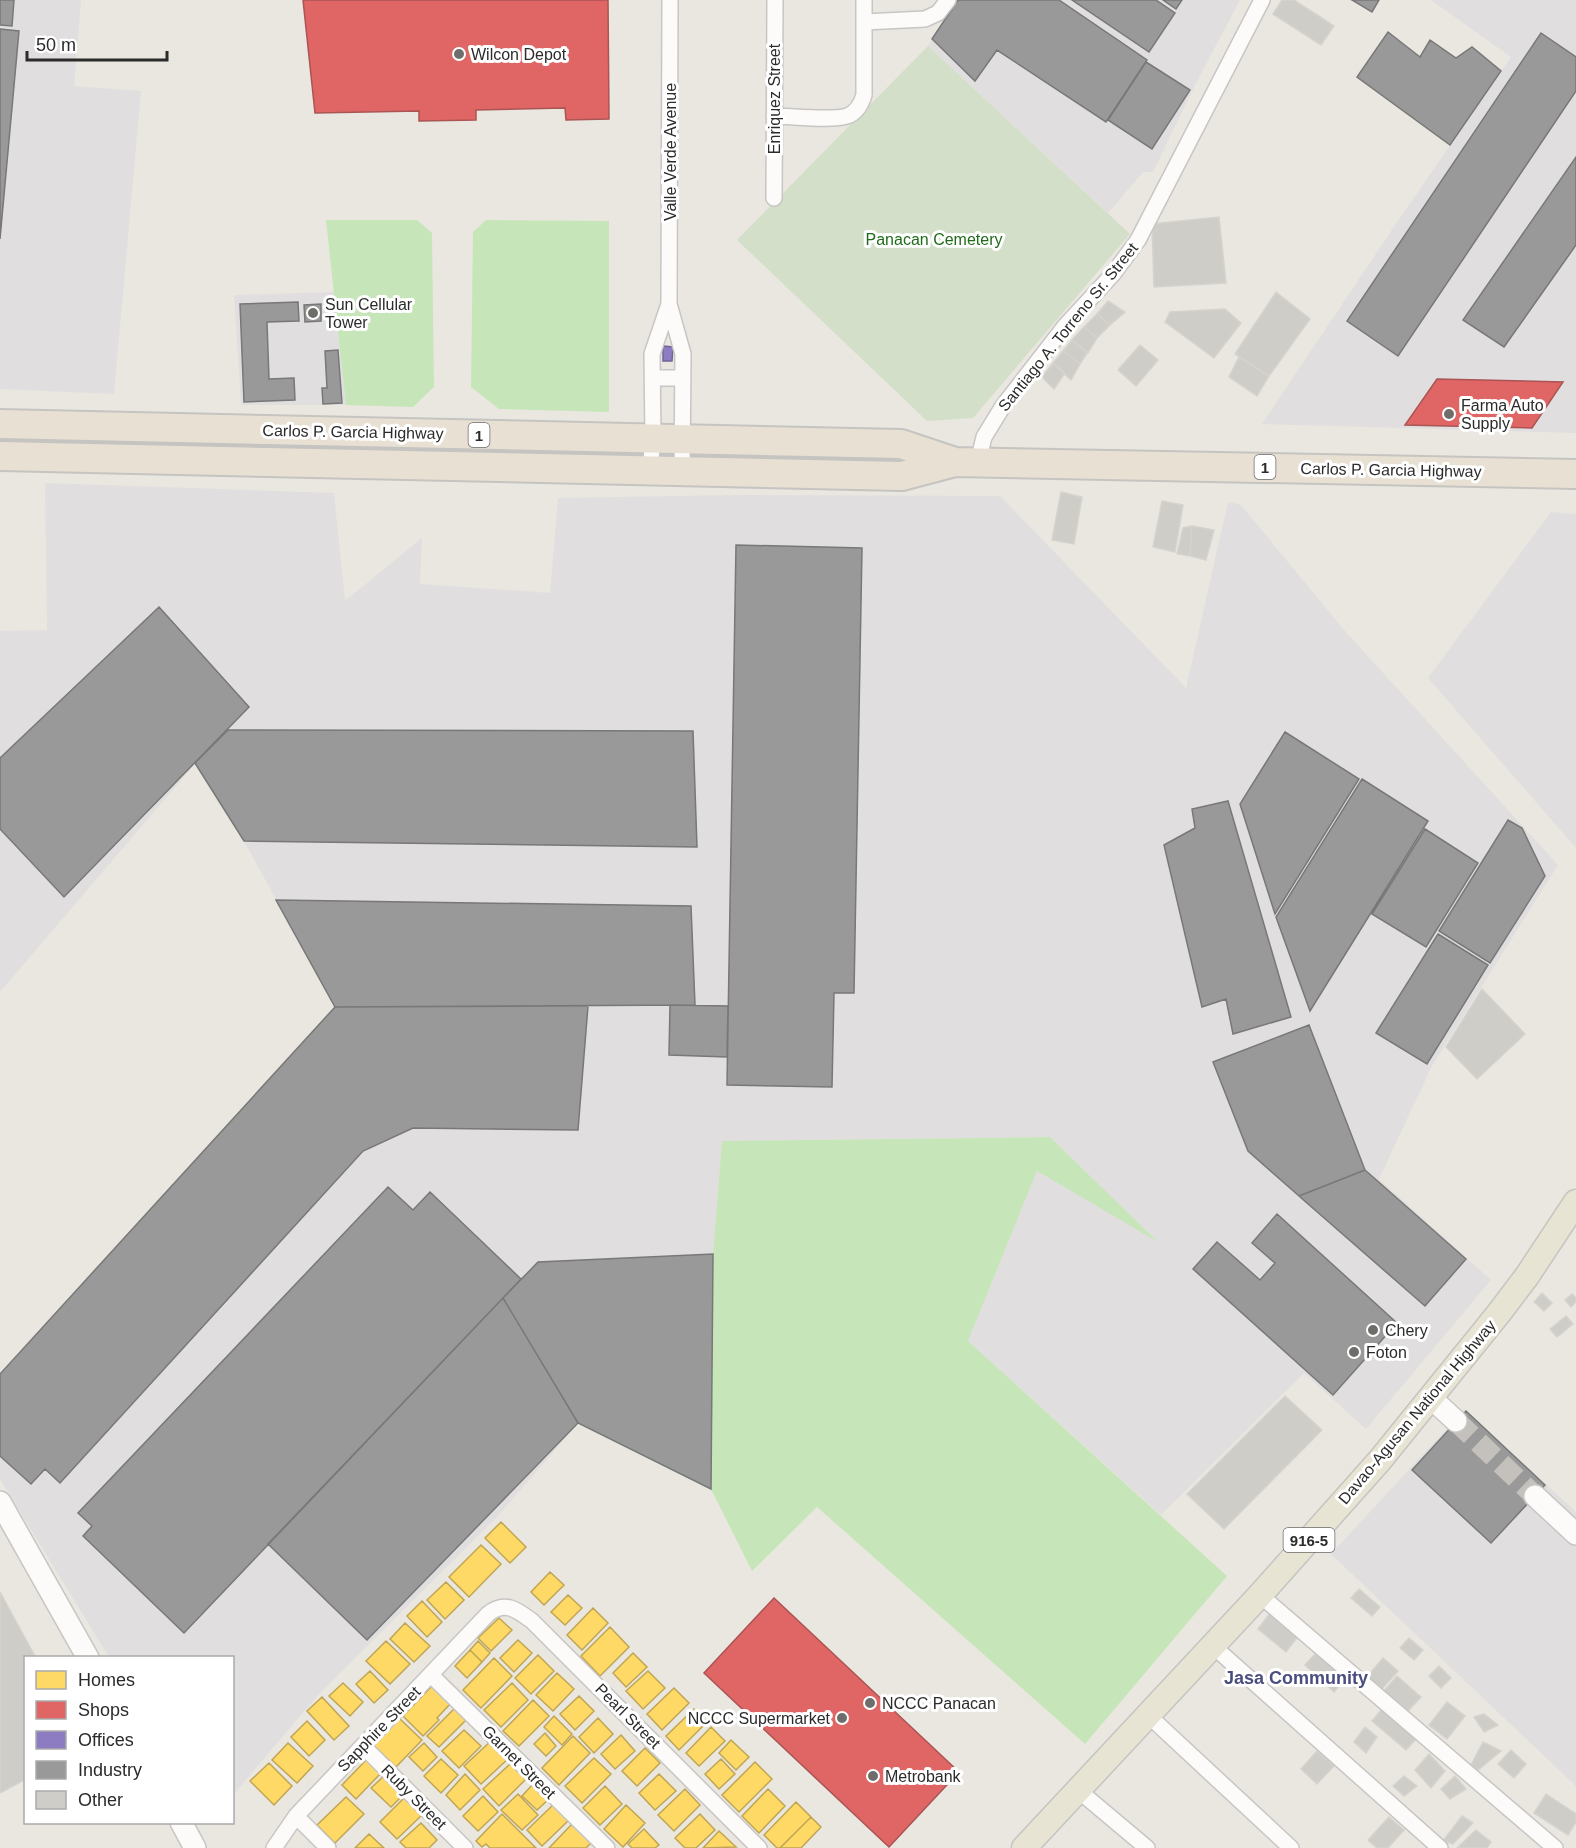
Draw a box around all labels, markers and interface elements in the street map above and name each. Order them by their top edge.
scale bar [27,24,166,62]
text: 50 m [36,35,76,55]
street label: Enriquez Street [766,43,783,154]
place label: Wilcon Depot [471,46,567,63]
marker: Wilcon Depot [452,47,466,61]
street label: Valle Verde Avenue [662,83,679,221]
park label: Panacan Cemetery [866,231,1002,248]
street label: Santiago A. Torreno Sr. Street [995,239,1141,414]
place label: Sun Cellular Tower [325,296,413,331]
marker: Sun Cellular Tower [306,306,320,320]
place label: Farma Auto Supply [1461,397,1544,432]
marker: Farma Auto Supply [1442,407,1456,421]
street label: Carlos P. Garcia Highway [262,422,444,442]
road number: 1 [468,423,490,447]
road number: 1 [1254,455,1276,479]
street label: Carlos P. Garcia Highway [1300,460,1482,480]
street label: Davao-Agusan National Highway [1335,1317,1499,1507]
place label: Chery [1385,1322,1428,1339]
marker: Chery [1366,1323,1380,1337]
place label: Foton [1366,1344,1407,1361]
marker: Foton [1347,1345,1361,1359]
road number: 916-5 [1284,1528,1334,1552]
legend [24,1656,234,1824]
district label: Jasa Community [1224,1668,1368,1688]
text: Homes [78,1670,135,1690]
street label: Pearl Street [592,1680,664,1752]
street label: Sapphire Street [334,1683,424,1775]
place label: NCCC Panacan [882,1695,996,1712]
marker: NCCC Panacan [863,1696,877,1710]
text: Shops [78,1700,129,1720]
place label: NCCC Supermarket [688,1710,831,1727]
marker: NCCC Supermarket [835,1711,849,1725]
street label: Garnet Street [479,1722,559,1802]
text: Offices [78,1730,134,1750]
text: Industry [78,1760,142,1780]
street label: Ruby Street [378,1761,450,1833]
place label: Metrobank [885,1768,962,1785]
marker: Metrobank [866,1769,880,1783]
text: Other [78,1790,123,1810]

